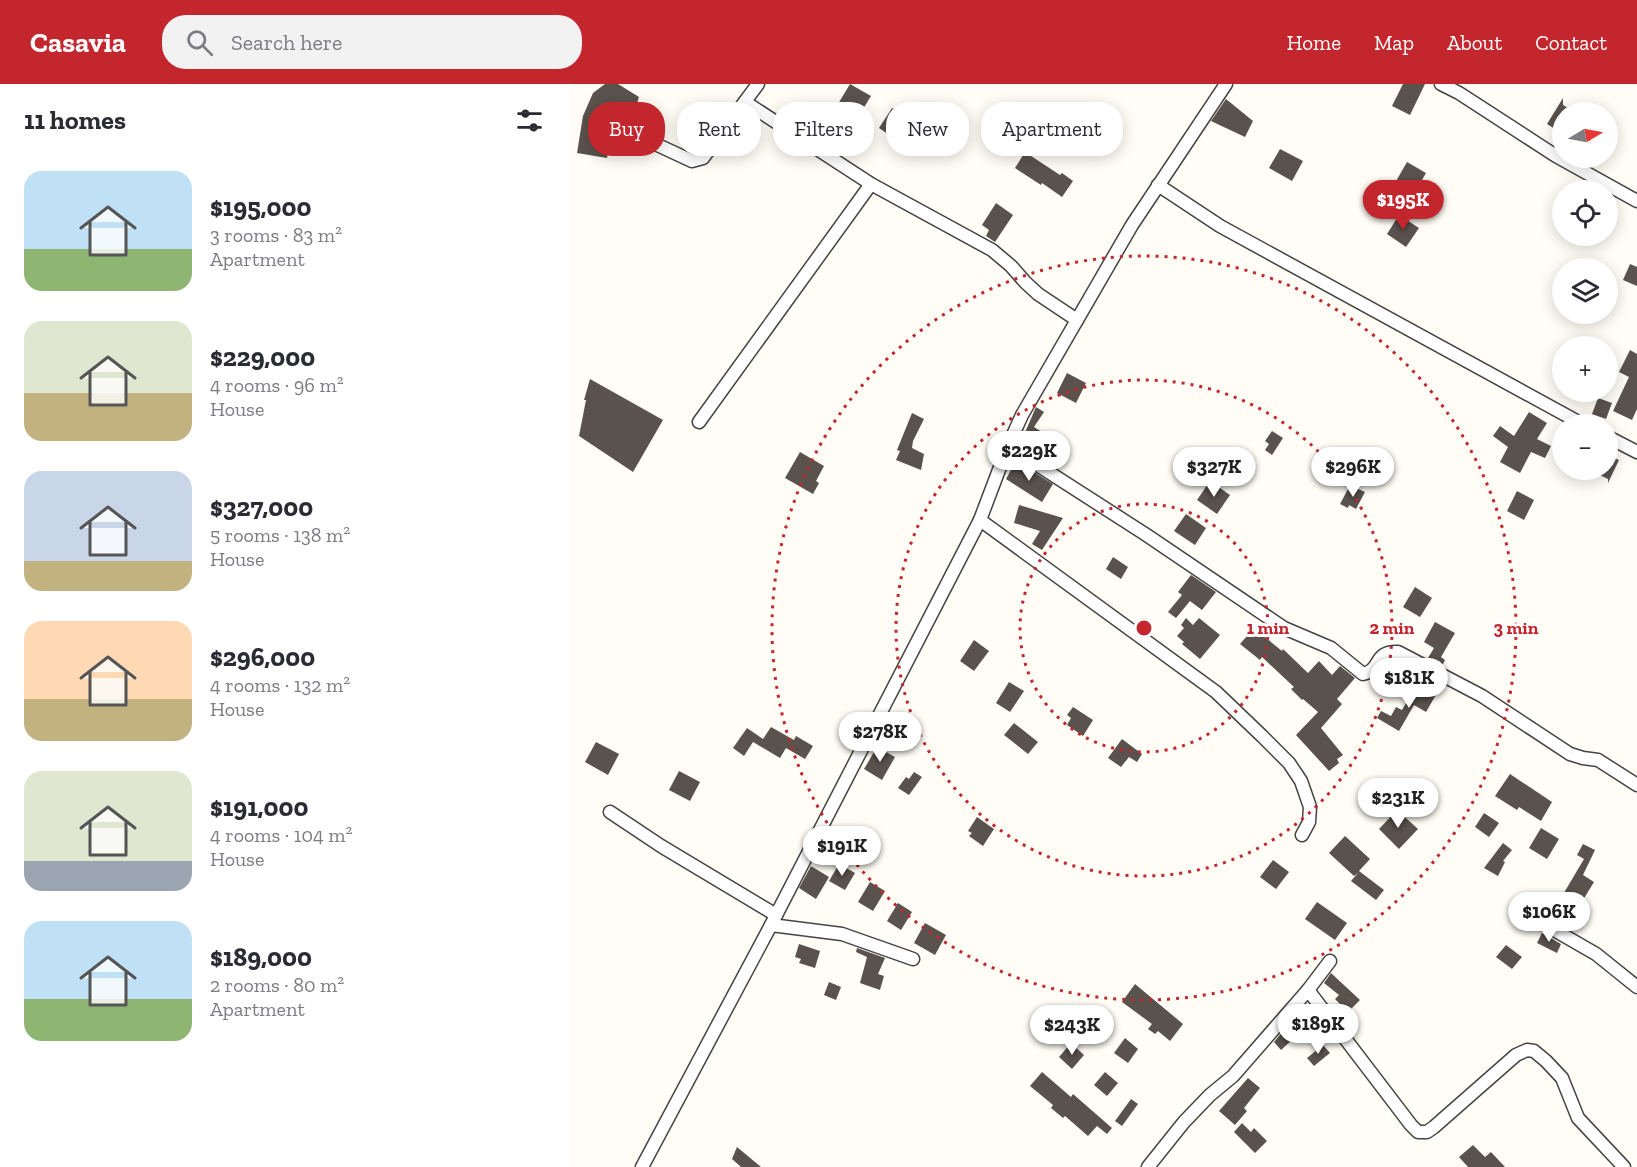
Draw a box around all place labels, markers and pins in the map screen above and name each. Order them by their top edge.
pin: $195K [1361,180,1445,231]
pin: $229K [987,431,1071,482]
pin: $327K [1172,447,1256,498]
pin: $296K [1311,447,1395,498]
centre of rings [1134,618,1154,638]
pin: $181K [1367,658,1451,709]
pin: $278K [838,712,922,763]
pin: $231K [1356,778,1440,829]
pin: $191K [800,826,884,877]
pin: $106K [1507,892,1591,943]
pin: $189K [1276,1004,1360,1055]
pin: $243K [1030,1005,1114,1056]

